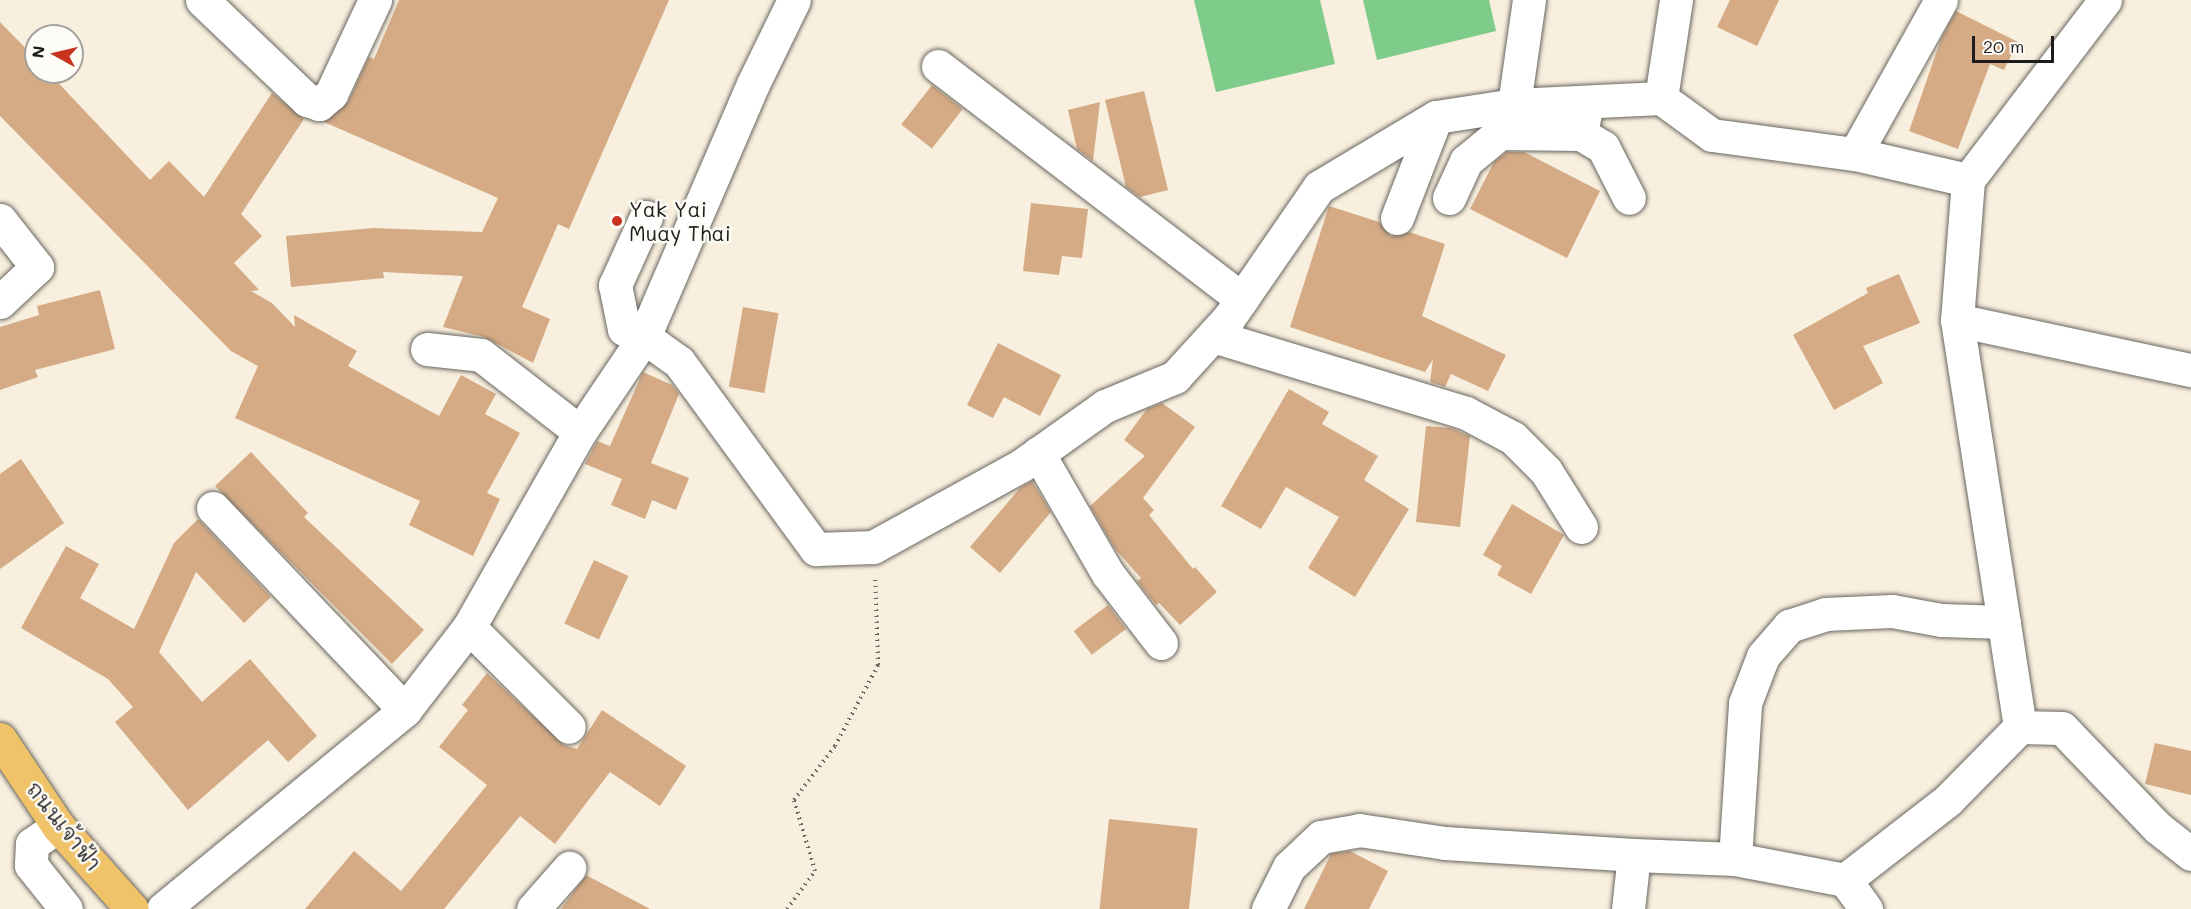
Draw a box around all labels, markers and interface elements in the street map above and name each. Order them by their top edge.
north arrow [24,24,84,84]
scale bar [1975,24,2058,62]
text: 20 m [1983,34,2024,58]
text: N [26,44,49,59]
place label: Yak Yai Muay Thai [629,196,731,246]
marker: Yak Yai Muay Thai [610,214,624,228]
street label: ถนนเจ้าฟ้า [21,776,107,876]

